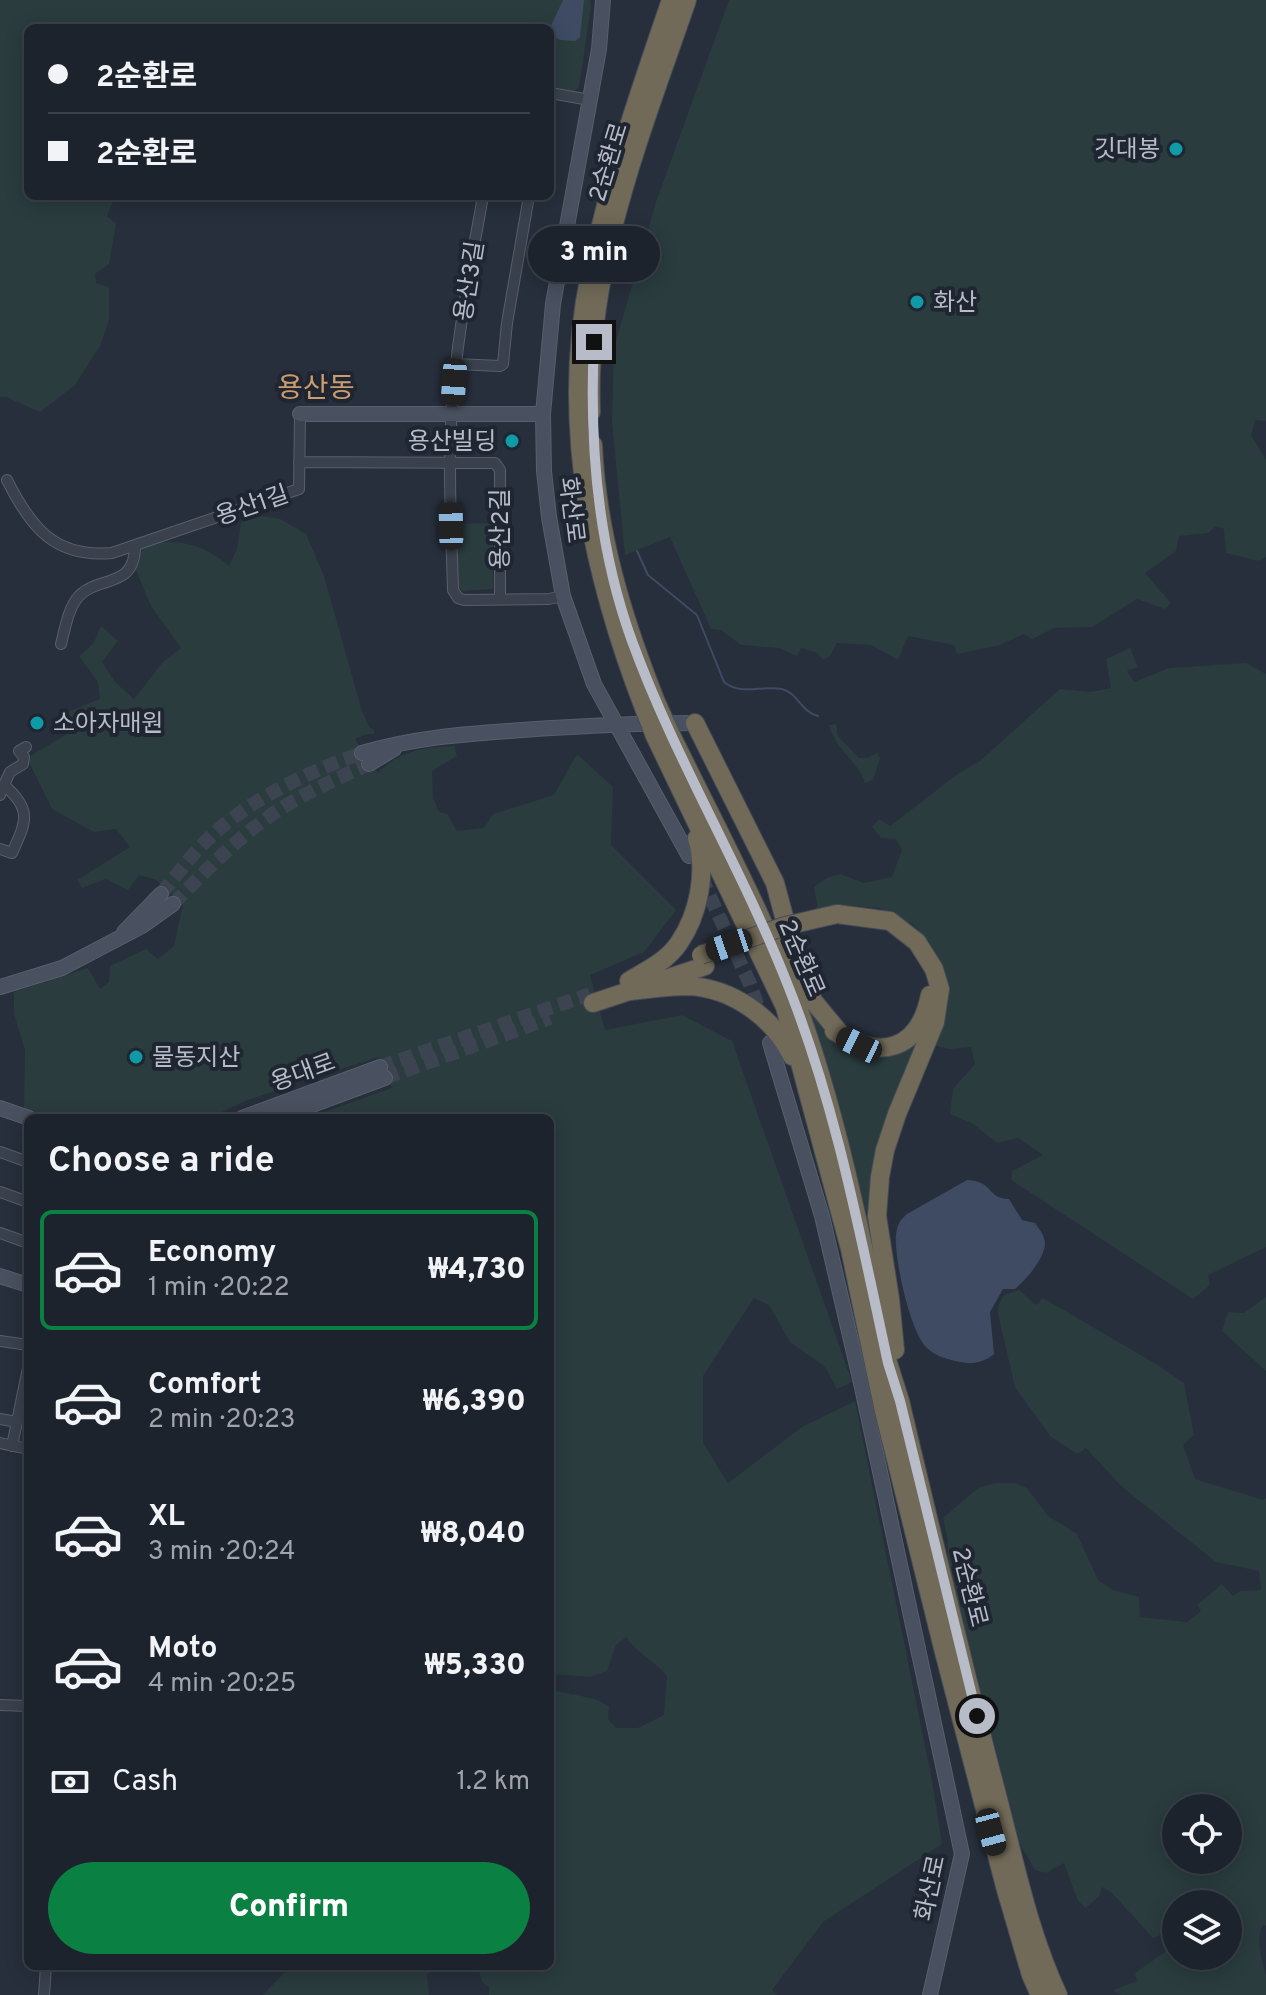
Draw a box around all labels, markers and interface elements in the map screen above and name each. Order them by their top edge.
text: 2순환로 [96,60,197,97]
street label: 2순환로 [584,119,636,206]
place label: 깃대봉 [1094,136,1160,166]
text: 2순환로 [96,137,197,174]
marker: 깃대봉 [1167,140,1185,158]
callout: 3 min [528,226,660,282]
text: 3 min [560,237,628,270]
street label: 용산3길 [450,239,492,324]
place label: 화산 [933,289,977,319]
marker: 화산 [908,293,926,311]
route end [576,324,612,360]
car [440,357,468,407]
district label: 용산동 [277,372,355,408]
place label: 용산빌딩 [408,428,496,458]
marker: 용산빌딩 [503,432,521,450]
street label: 화산로 [551,476,589,545]
street label: 용산1길 [212,480,293,533]
street label: 용산2길 [487,489,517,569]
car [439,502,463,550]
place label: 소아자매원 [53,710,163,740]
marker: 소아자매원 [28,714,46,732]
street label: 2순환로 [771,916,830,1002]
car [702,926,756,964]
car [832,1024,886,1066]
place label: 물동지산 [152,1044,240,1074]
marker: 물동지산 [127,1048,145,1066]
street label: 용대로 [267,1048,340,1099]
text: Choose a ride [48,1139,274,1185]
icon: car [52,1234,124,1306]
text: Economy [148,1235,276,1272]
text: ₩4,730 [428,1252,526,1289]
text: 1 min · 20:22 [148,1272,290,1305]
icon: car [52,1366,124,1438]
text: Comfort [148,1367,261,1404]
text: ₩6,390 [423,1384,526,1421]
text: 2 min · 20:23 [148,1404,296,1437]
icon: car [52,1498,124,1570]
text: XL [148,1499,185,1536]
text: ₩8,040 [421,1516,526,1553]
text: 3 min · 20:24 [148,1536,296,1569]
street label: 2순환로 [944,1545,992,1630]
icon: car [52,1630,124,1702]
text: Moto [148,1631,218,1668]
text: ₩5,330 [425,1648,526,1685]
text: 4 min · 20:25 [148,1668,296,1701]
route start [959,1698,995,1734]
icon: cash [48,1760,92,1804]
text: Cash [112,1764,178,1801]
text: 1.2 km [457,1766,530,1799]
map controls [1162,1794,1242,1970]
button: locate [1162,1794,1242,1874]
car [973,1806,1009,1858]
street label: 화산로 [910,1853,954,1924]
button: Confirm [48,1862,530,1954]
button: layers [1162,1890,1242,1970]

